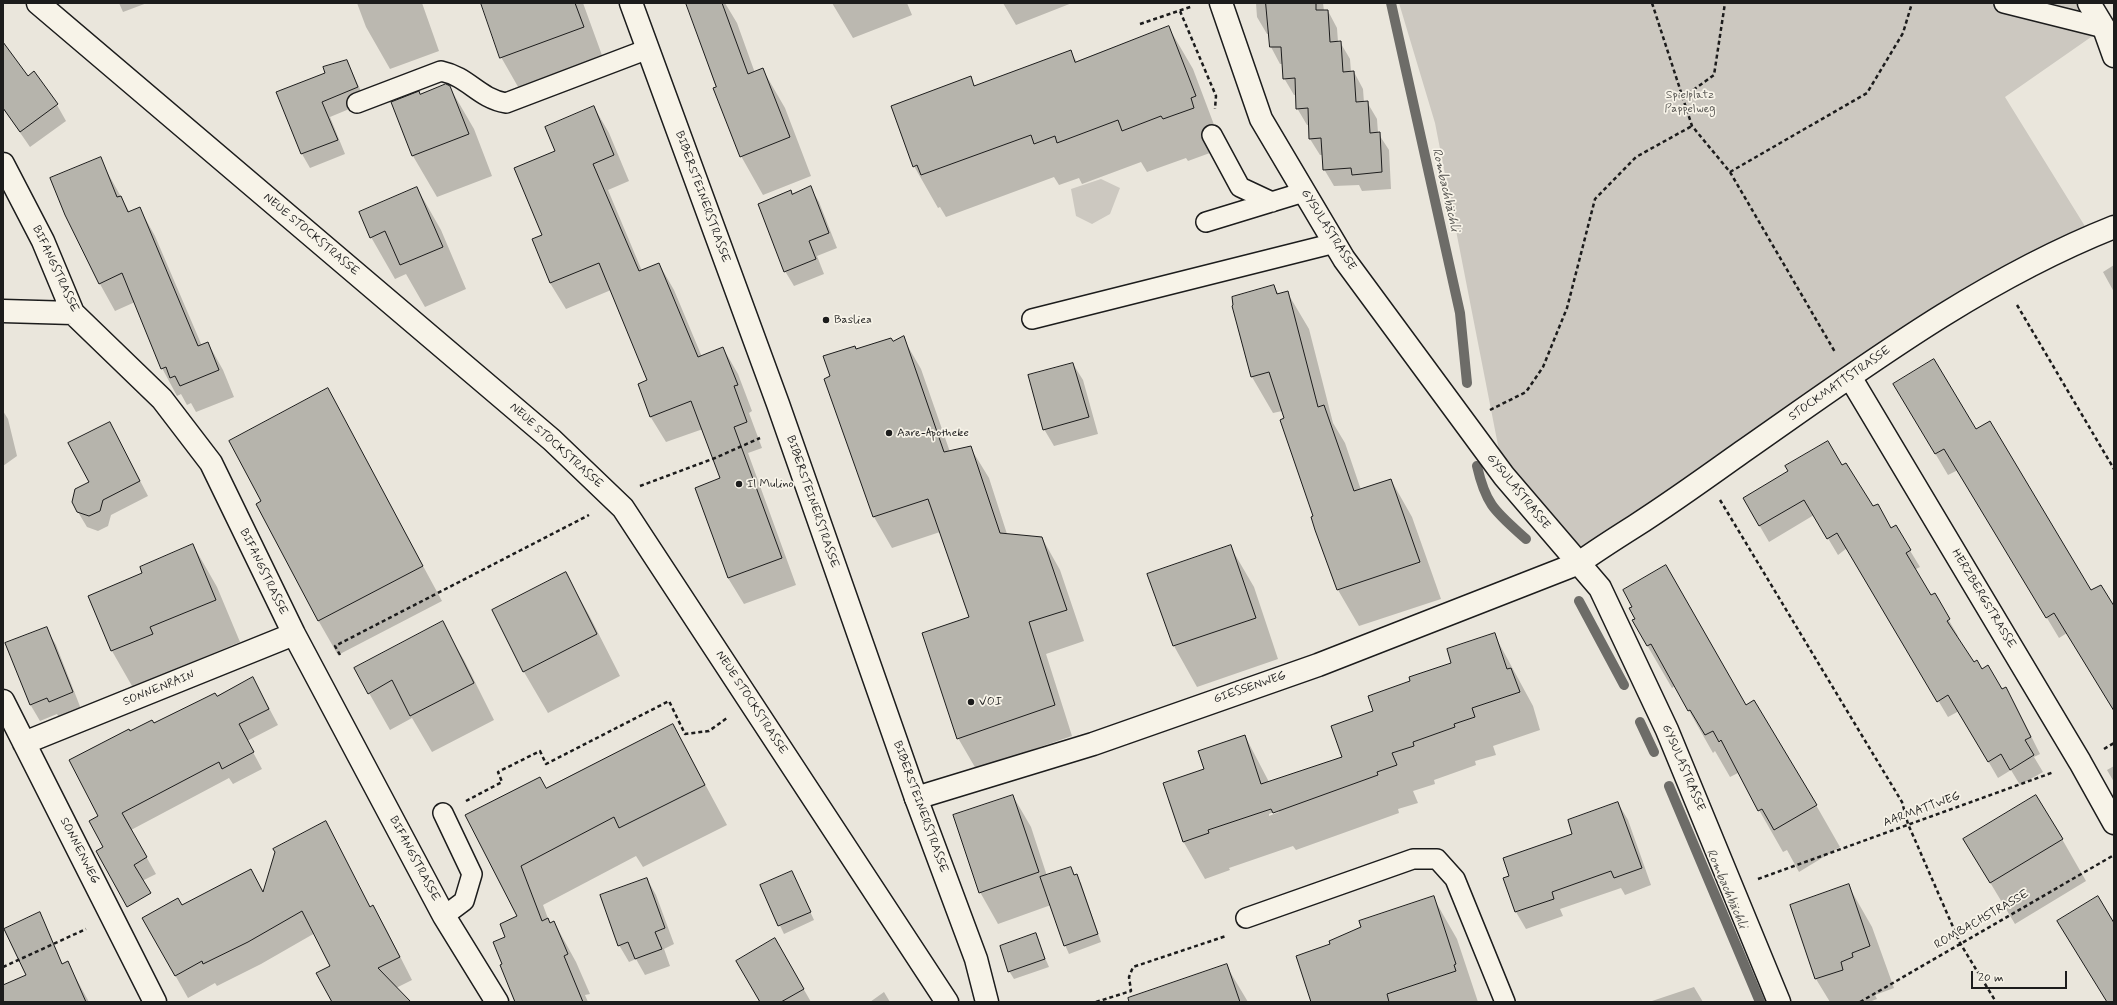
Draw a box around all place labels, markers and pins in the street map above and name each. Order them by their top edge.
place label: Basliea [834,313,872,327]
marker: Basliea [821,315,831,325]
place label: Aare-Apotheke [897,426,969,440]
marker: Aare-Apotheke [884,428,894,438]
place label: Il Mulino [747,477,794,491]
marker: Il Mulino [734,479,744,489]
place label: VOI [979,695,1002,709]
marker: VOI [966,697,976,707]

